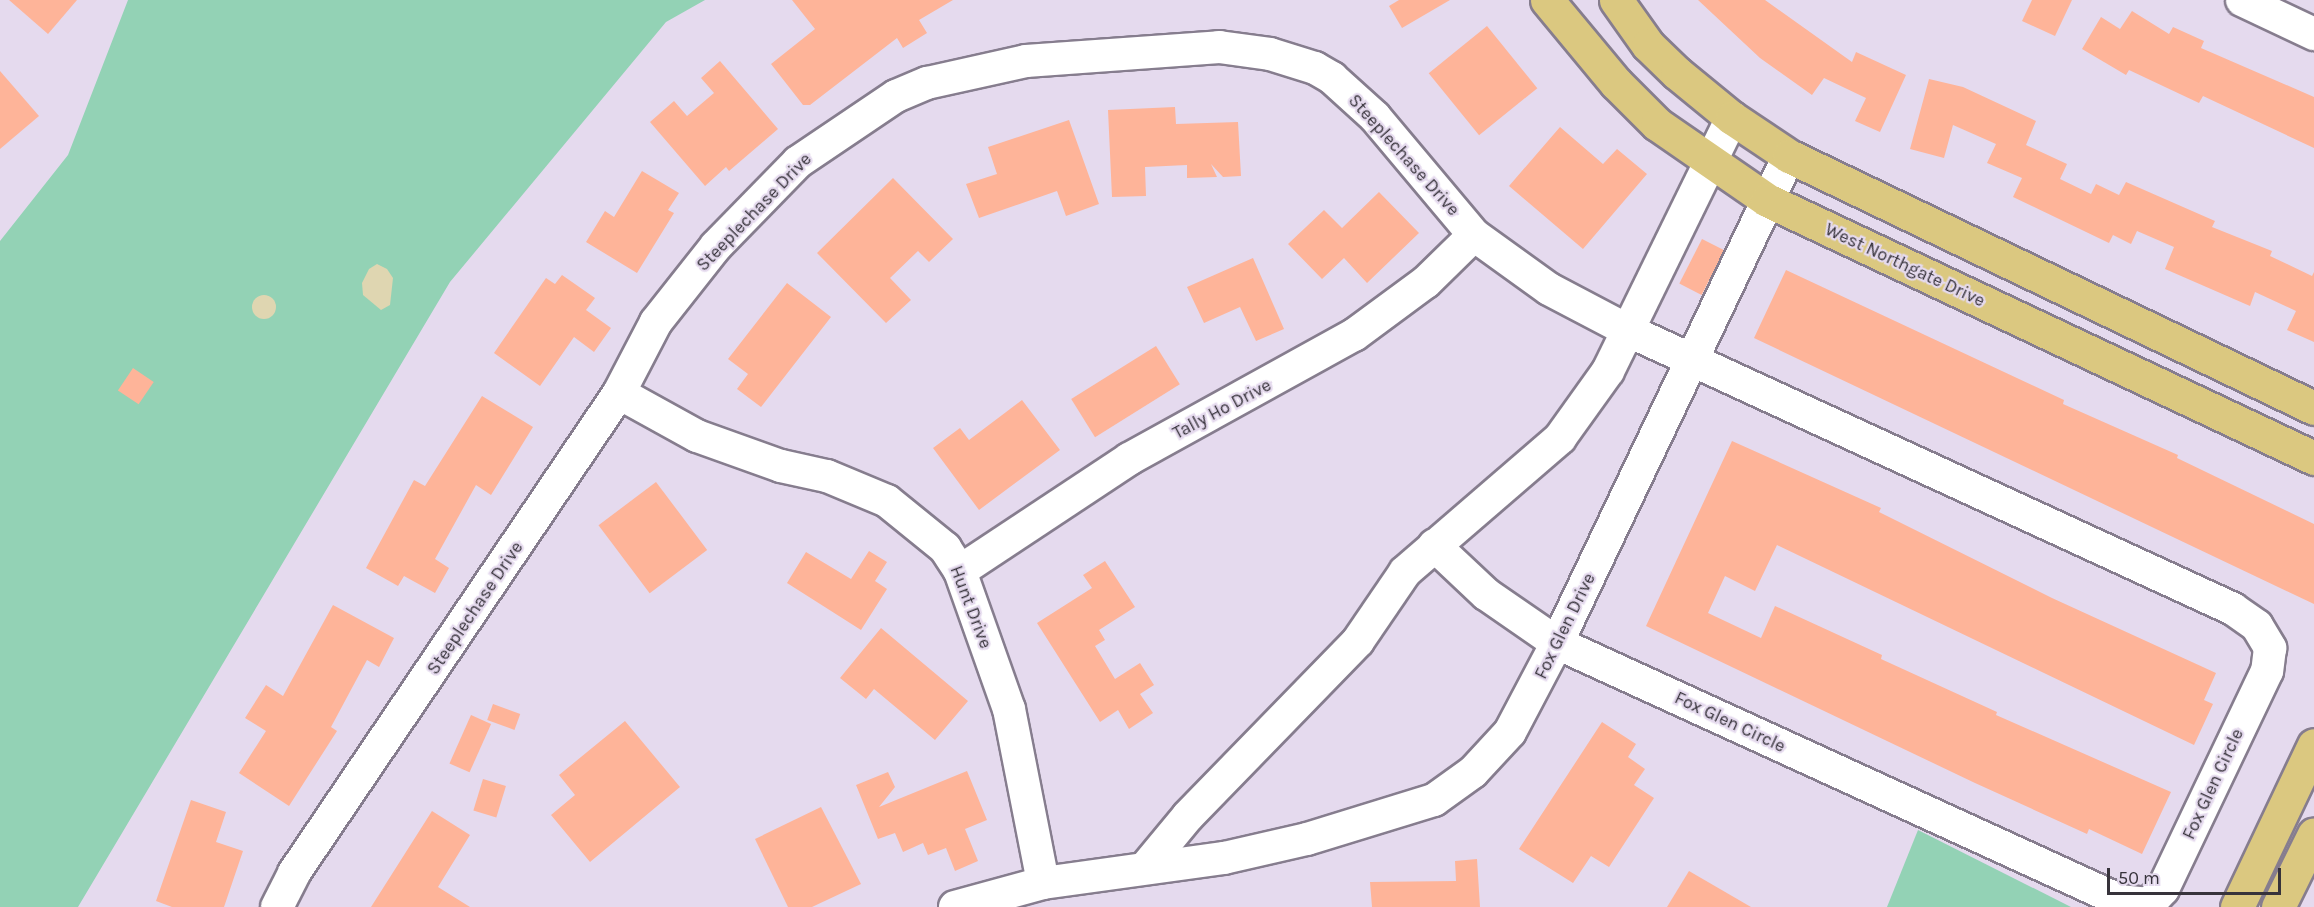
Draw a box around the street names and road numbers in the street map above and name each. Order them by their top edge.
street label: Steeplechase Drive [1344,90,1464,220]
street label: Steeplechase Drive [692,148,816,276]
street label: West Northgate Drive [1822,218,1988,312]
street label: Tally Ho Drive [1169,374,1275,444]
street label: Steeplechase Drive [422,537,528,679]
street label: Hunt Drive [945,563,997,651]
street label: Fox Glen Drive [1530,569,1600,683]
street label: Fox Glen Circle [1671,687,1789,757]
street label: Fox Glen Circle [2178,725,2248,843]

